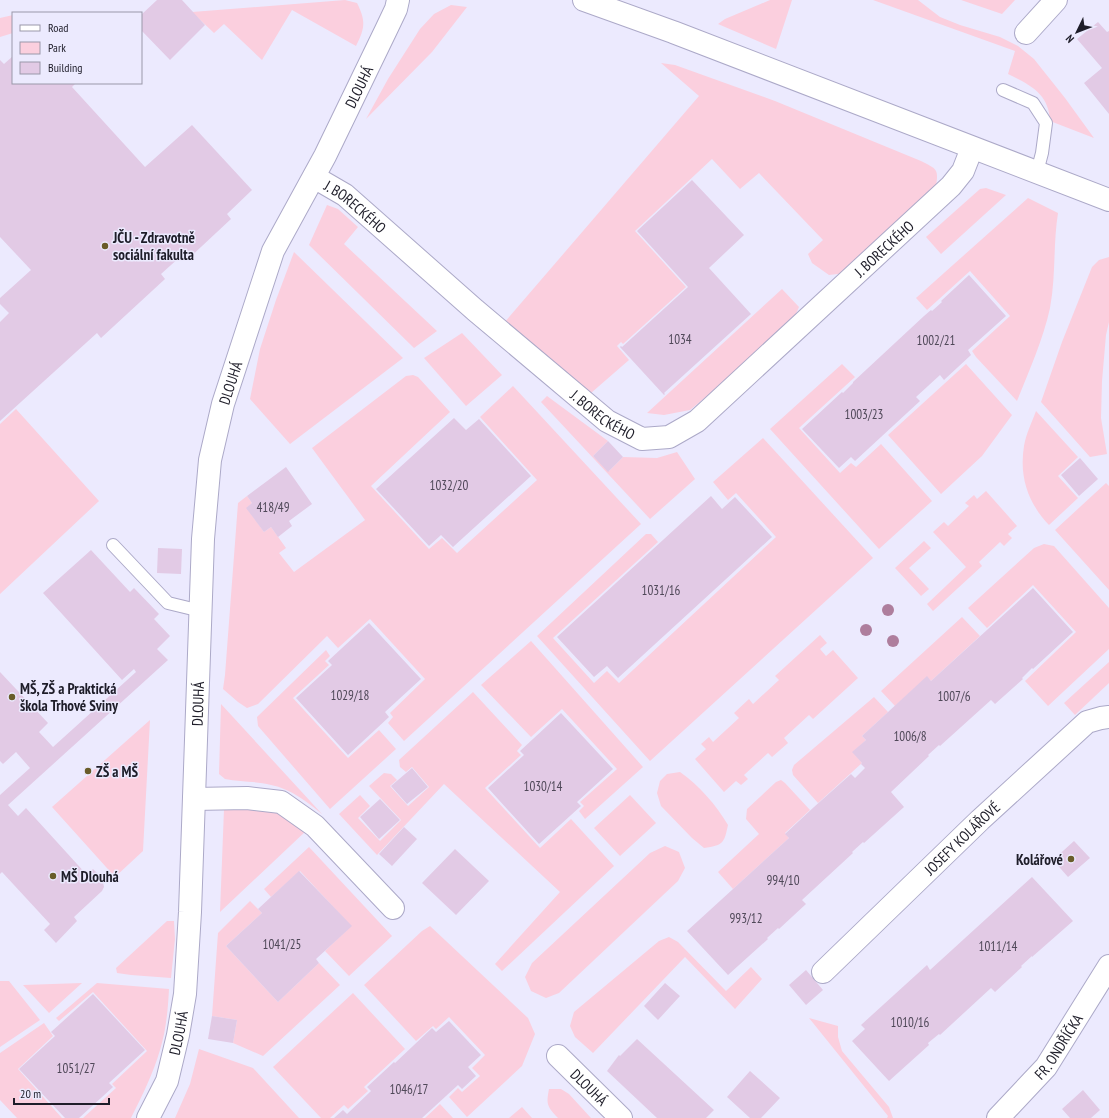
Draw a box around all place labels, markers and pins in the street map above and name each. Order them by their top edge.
place label: JČU - Zdravotně sociální fakulta [112,228,195,264]
marker: JČU - Zdravotně sociální fakulta [100,241,110,251]
place label: MŠ, ZŠ a Praktická škola Trhové Sviny [20,679,119,715]
marker: MŠ, ZŠ a Praktická škola Trhové Sviny [7,692,17,702]
place label: ZŠ a MŠ [96,762,139,781]
marker: ZŠ a MŠ [83,766,93,776]
place label: Kolářové [1016,850,1063,869]
marker: Kolářové [1066,854,1076,864]
place label: MŠ Dlouhá [61,867,119,886]
marker: MŠ Dlouhá [48,871,58,881]

